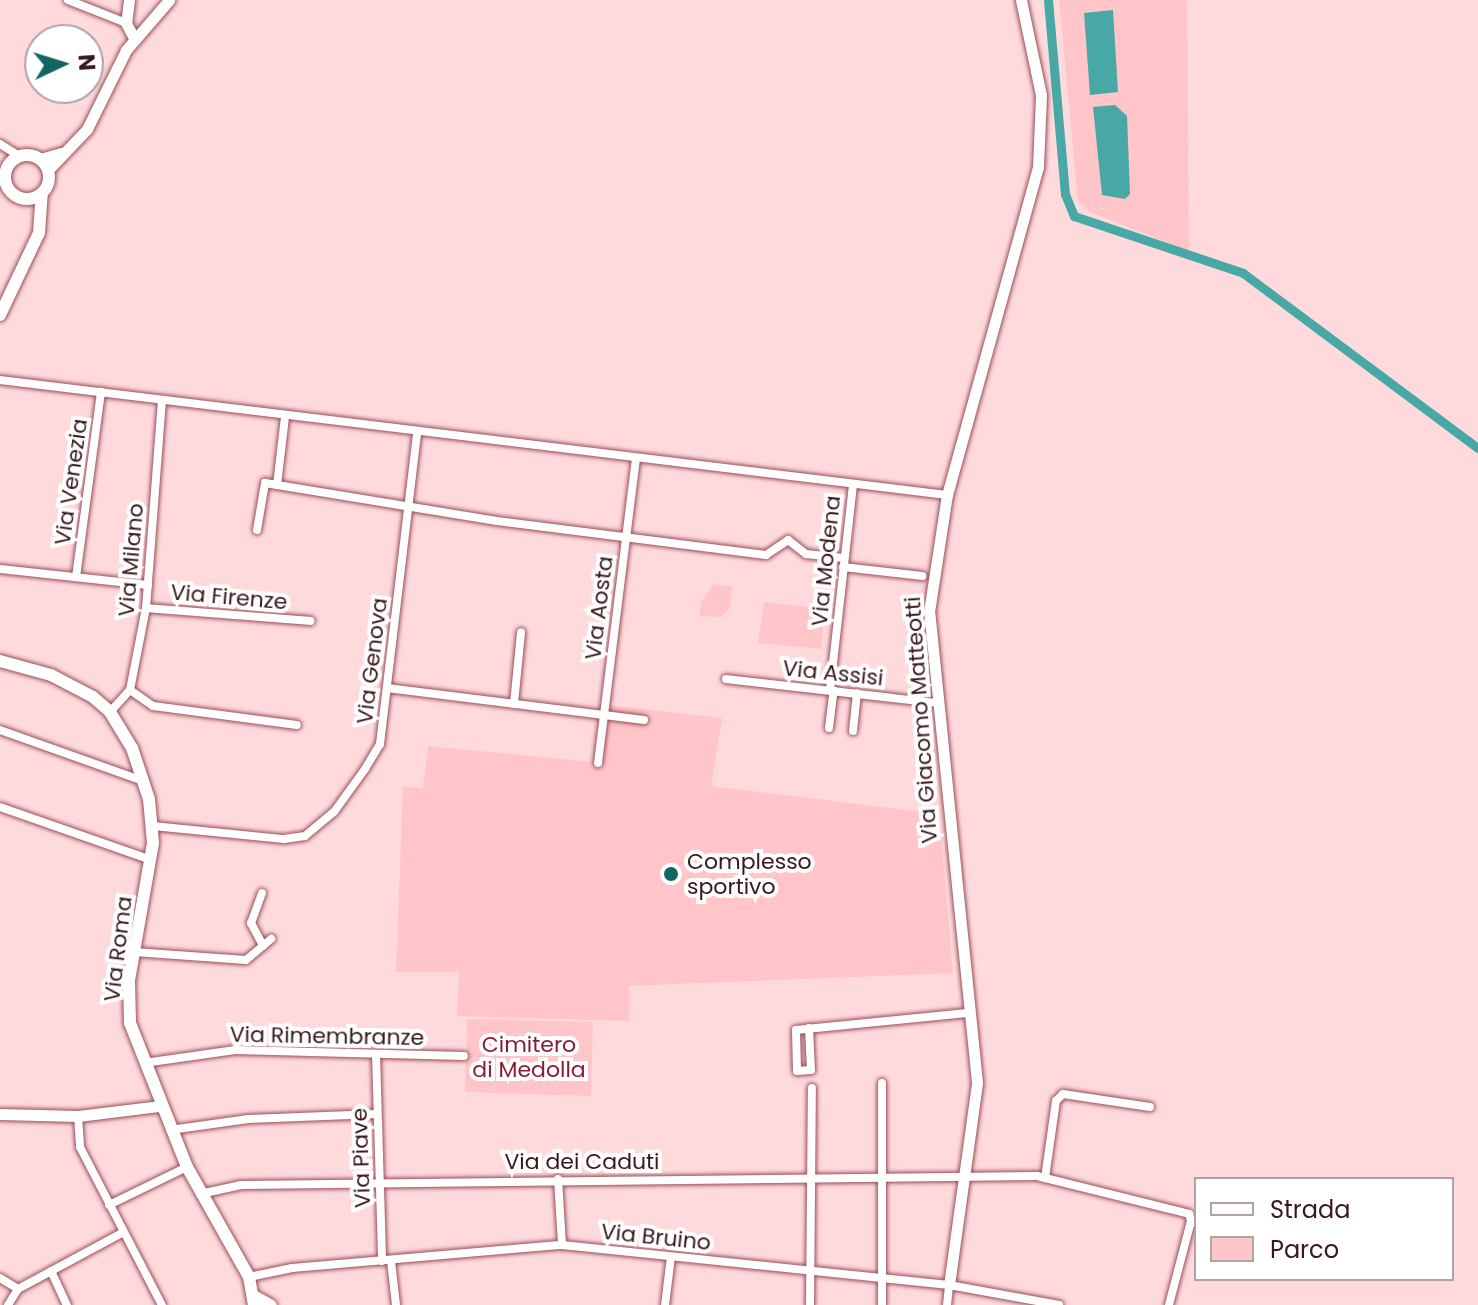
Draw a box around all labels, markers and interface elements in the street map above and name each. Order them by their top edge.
north arrow [24,24,104,104]
text: N [70,53,102,72]
street label: Via Venezia [49,417,93,547]
street label: Via Modena [806,494,846,628]
street label: Via Milano [113,502,149,618]
street label: Via Aosta [580,555,618,661]
street label: Via Firenze [170,579,288,615]
street label: Via Genova [351,596,393,726]
street label: Via Giacomo Matteotti [899,596,943,844]
street label: Via Assisi [781,655,885,691]
place label: Complesso sportivo [687,848,812,900]
marker: Complesso sportivo [662,865,680,883]
street label: Via Roma [98,895,138,1003]
street label: Via Rimembranze [230,1021,424,1051]
park label: Cimitero di Medolla [472,1031,586,1082]
street label: Via Piave [346,1108,376,1208]
street label: Via dei Caduti [504,1149,660,1175]
legend [1194,1177,1454,1281]
text: Strada [1270,1193,1350,1226]
street label: Via Bruino [600,1218,712,1256]
text: Parco [1270,1233,1339,1266]

